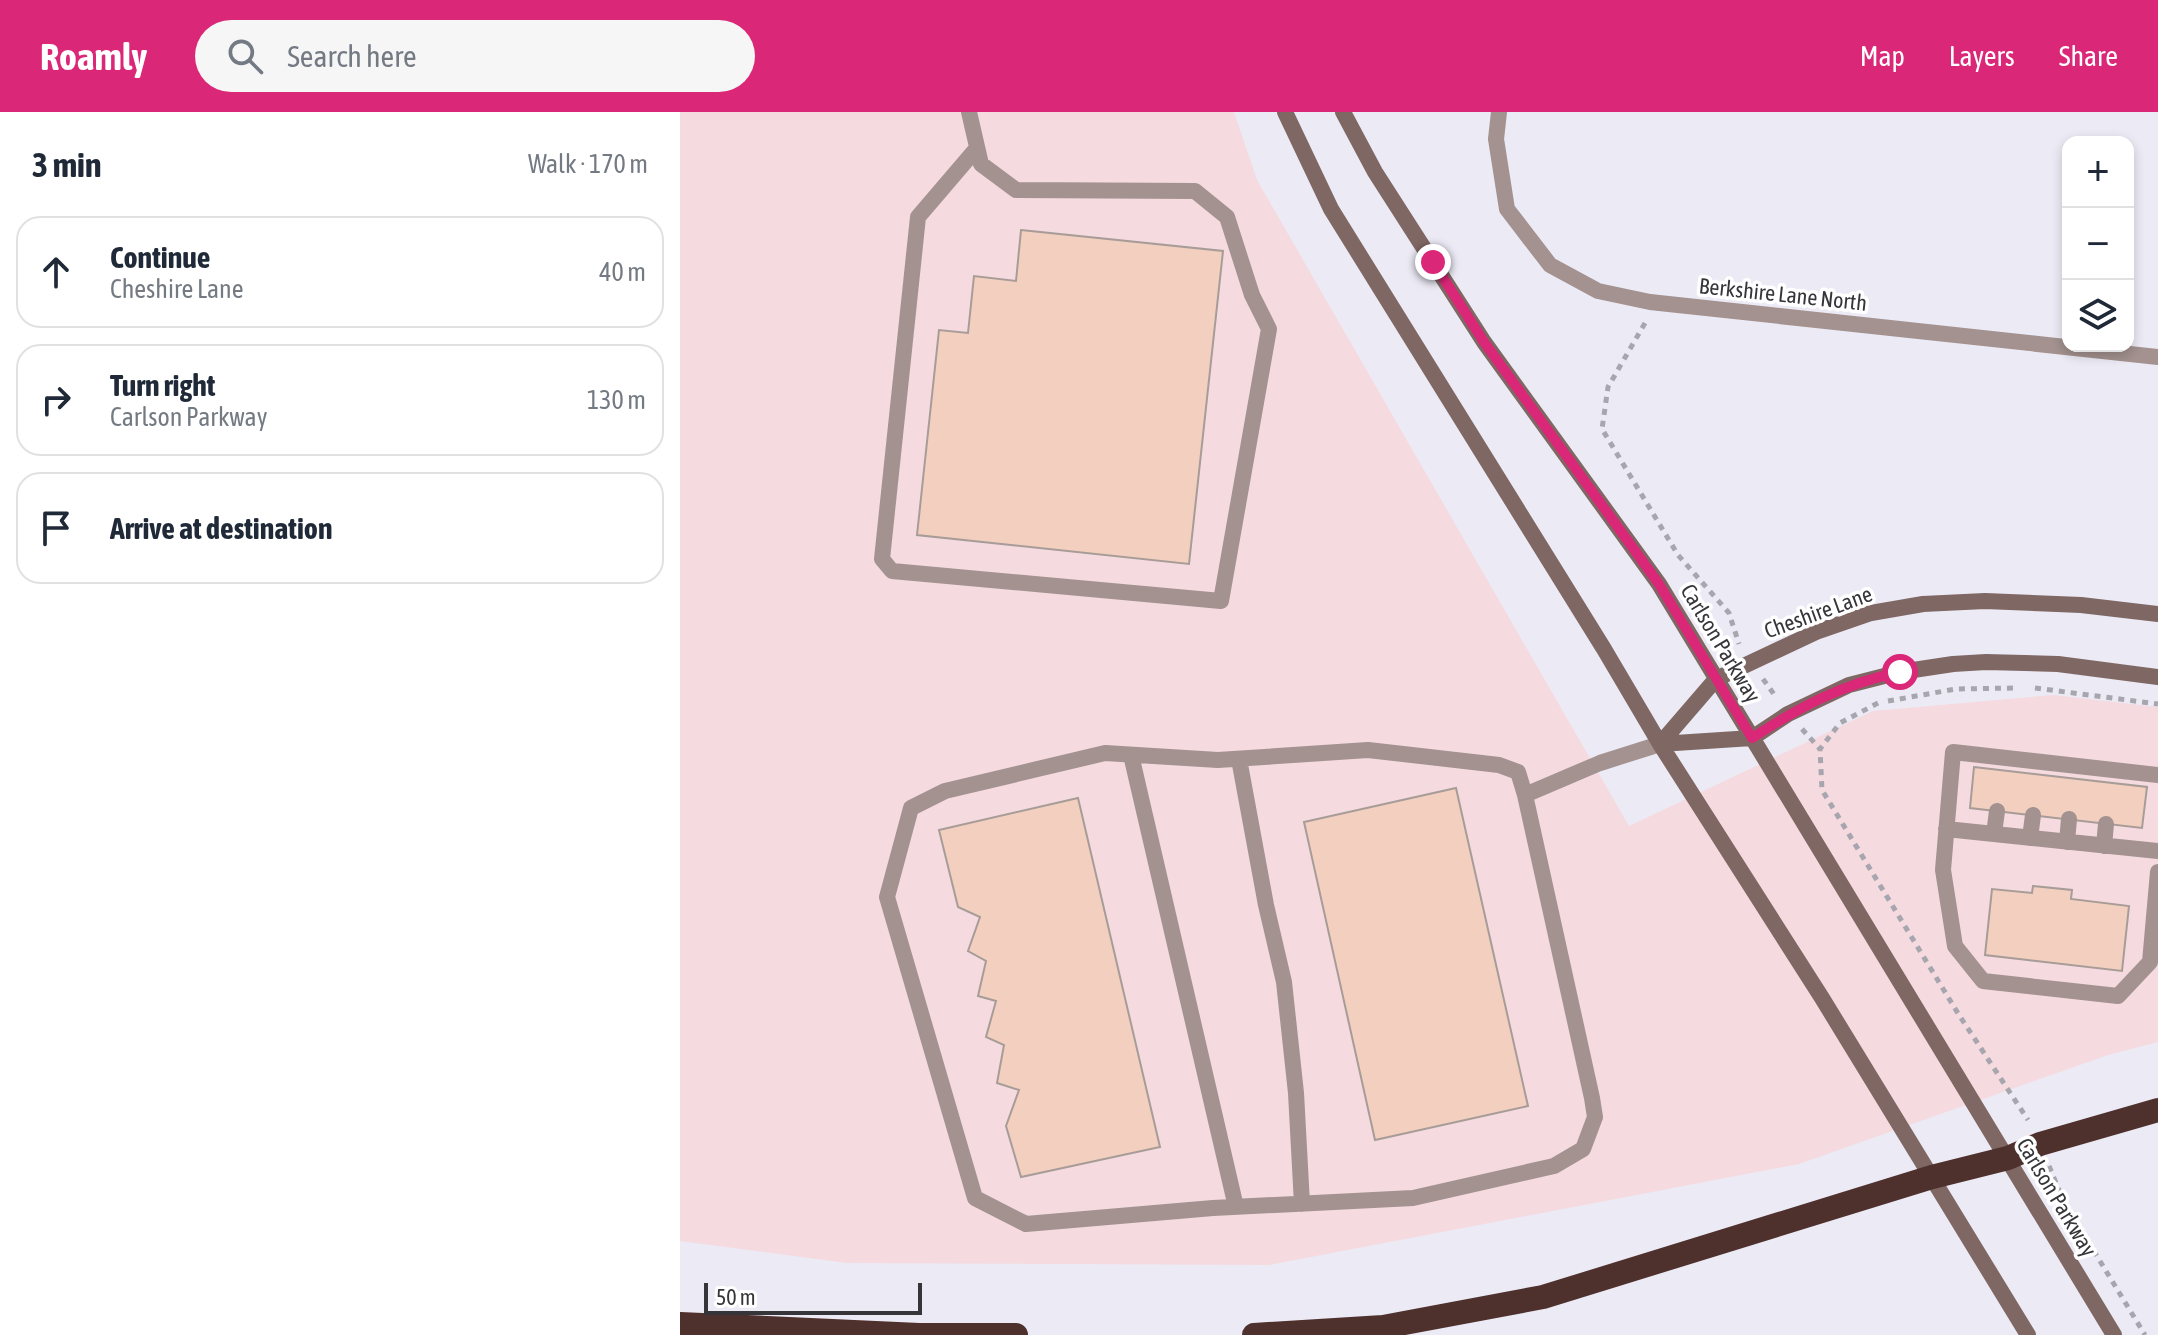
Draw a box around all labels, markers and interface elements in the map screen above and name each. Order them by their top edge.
search box [195,20,755,92]
icon: search [223,34,267,78]
text: Roamly [40,35,147,78]
text: Search here [287,39,417,73]
text: Map [1860,40,1905,72]
text: Layers [1949,40,2015,72]
text: Share [2059,40,2118,72]
map controls [2062,136,2134,352]
button: + [2062,136,2134,208]
text: 3 min [32,145,101,184]
text: Walk · 170 m [528,149,648,179]
button: − [2062,208,2134,280]
text: Continue [110,240,210,274]
route end [1415,244,1451,280]
icon: ahead [34,250,78,294]
text: 40 m [599,257,646,287]
street label: Berkshire Lane North [1698,272,1868,316]
text: Cheshire Lane [110,274,243,304]
button: layers [2062,280,2134,352]
text: Turn right [110,368,216,402]
icon: right [34,378,78,422]
text: 130 m [587,385,646,415]
text: Carlson Parkway [110,402,267,432]
icon: arrive [34,506,78,550]
text: Arrive at destination [110,511,332,545]
street label: Carlson Parkway [1676,579,1766,707]
street label: Cheshire Lane [1760,580,1876,644]
route start [1882,654,1918,690]
street label: Carlson Parkway [2012,1133,2102,1261]
scale bar [704,1279,922,1315]
text: 50 m [716,1284,756,1310]

